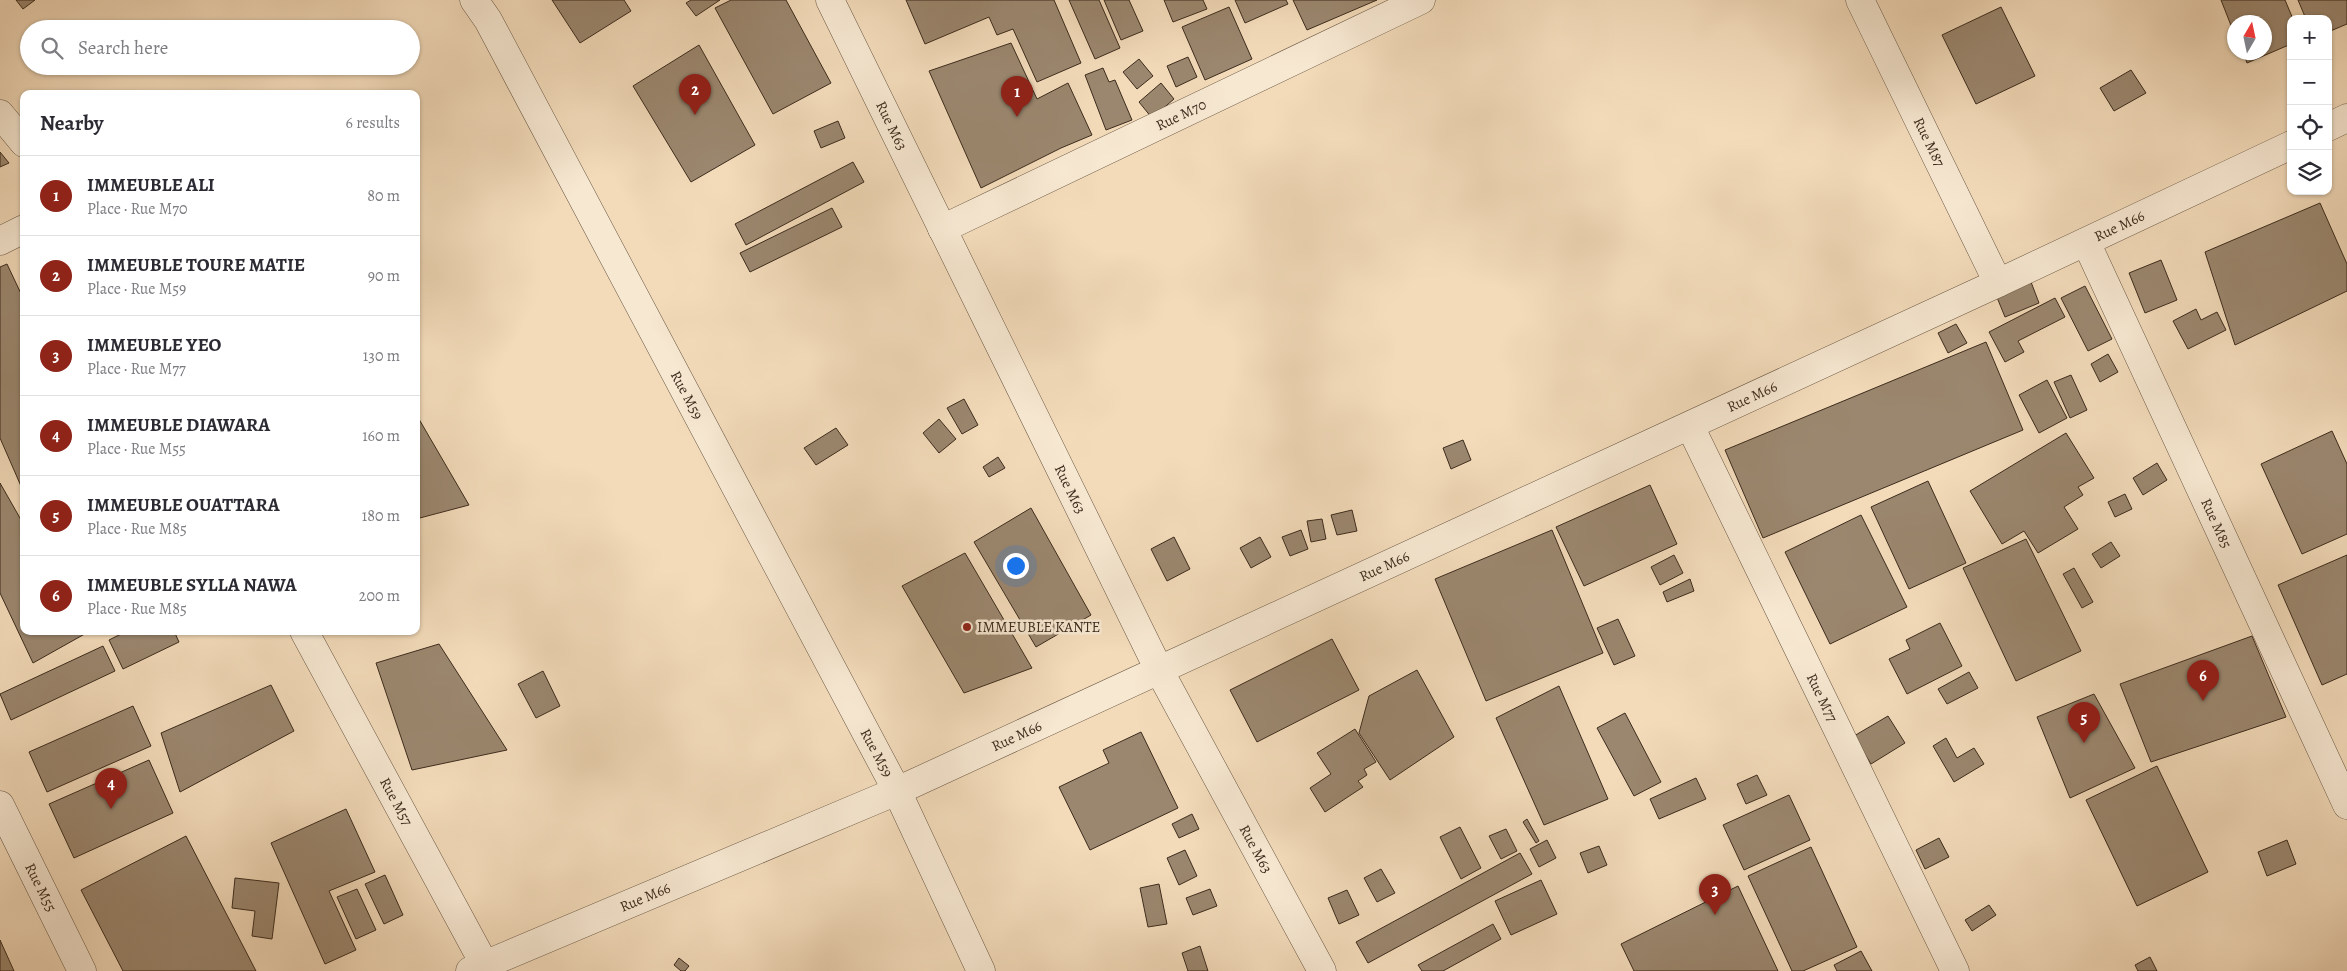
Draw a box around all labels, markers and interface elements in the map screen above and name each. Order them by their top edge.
north arrow [2227,15,2272,60]
map controls [2287,15,2332,195]
button: + [2287,15,2332,60]
search box [20,20,420,75]
icon: search [38,34,66,62]
text: Search here [78,35,168,61]
button: − [2287,60,2332,105]
pin: 2 [679,74,711,115]
pin: 1 [1001,76,1033,117]
street label: Rue M70 [1153,94,1210,135]
street label: Rue M63 [871,98,912,154]
button: locate [2287,105,2332,150]
text: Nearby [40,109,103,137]
text: 6 results [346,112,400,134]
street label: Rue M87 [1909,114,1950,171]
button: layers [2287,150,2332,195]
text: IMMEUBLE ALI [87,172,215,198]
text: 1 [53,185,59,207]
text: 80 m [367,185,400,207]
text: Place · Rue M70 [87,198,187,220]
street label: Rue M66 [2091,205,2148,246]
text: IMMEUBLE TOURE MATIE [87,252,305,278]
text: 2 [52,265,60,287]
text: 90 m [368,265,400,287]
text: Place · Rue M59 [87,278,186,300]
text: IMMEUBLE YEO [87,332,221,358]
text: 3 [53,345,59,367]
text: 130 m [363,345,400,367]
text: Place · Rue M77 [87,358,186,380]
street label: Rue M59 [666,367,708,423]
street label: Rue M66 [1724,376,1780,417]
text: IMMEUBLE DIAWARA [87,412,270,438]
text: 4 [52,425,60,447]
text: 160 m [362,425,400,447]
text: Place · Rue M55 [87,438,186,460]
street label: Rue M63 [1050,461,1091,517]
text: IMMEUBLE OUATTARA [87,492,280,518]
street label: Rue M85 [2196,495,2237,552]
text: 5 [53,505,59,527]
text: 180 m [362,505,400,527]
text: Place · Rue M85 [87,518,187,540]
street label: Rue M66 [1356,546,1413,586]
your location [1003,553,1029,579]
text: IMMEUBLE SYLLA NAWA [87,572,297,598]
text: 6 [52,585,60,607]
text: 200 m [359,585,400,607]
text: Place · Rue M85 [87,598,187,620]
place label: IMMEUBLE KANTE [977,617,1100,637]
marker: IMMEUBLE KANTE [961,621,973,633]
pin: 6 [2187,660,2219,701]
street label: Rue M77 [1802,670,1843,726]
pin: 5 [2068,702,2100,743]
street label: Rue M66 [988,716,1045,756]
street label: Rue M59 [856,725,898,781]
pin: 4 [95,768,127,809]
street label: Rue M57 [375,774,418,830]
street label: Rue M63 [1235,821,1277,877]
street label: Rue M55 [20,860,61,915]
pin: 3 [1699,874,1731,915]
street label: Rue M66 [617,878,674,917]

